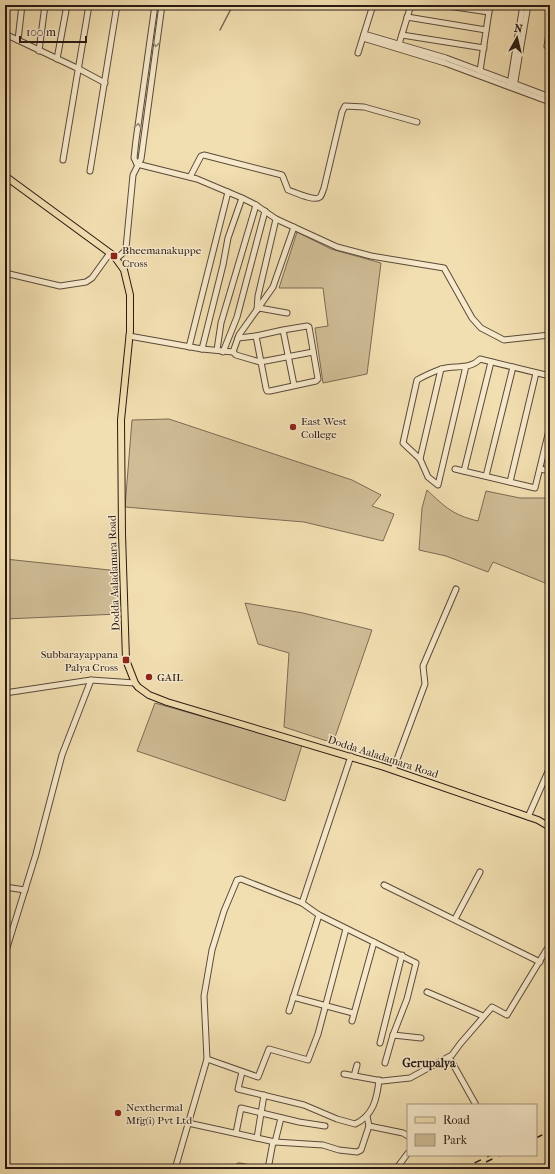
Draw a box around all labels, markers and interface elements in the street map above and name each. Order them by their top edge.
scale bar [20,18,86,44]
north arrow [497,18,537,58]
text: N [513,22,524,36]
text: 100 m [26,25,56,39]
one-way arrow [152,40,161,47]
one-way arrow [133,123,142,129]
place label: Bheemanakuppe Cross [122,244,202,270]
marker: Bheemanakuppe Cross [109,251,119,261]
place label: East West College [301,415,347,441]
marker: East West College [288,422,298,432]
street label: Dodda Aaladamara Road [105,514,123,631]
place label: Subbarayappana Palya Cross [41,648,119,674]
marker: Subbarayappana Palya Cross [121,655,131,665]
place label: GAIL [157,671,183,684]
marker: GAIL [144,672,154,682]
street label: Dodda Aaladamara Road [326,733,441,781]
district label: Gerupalya [402,1056,456,1071]
place label: Nexthermal Mfg(i) Pvt Ltd [126,1101,193,1127]
legend [407,1104,537,1156]
marker: Nexthermal Mfg(i) Pvt Ltd [113,1108,123,1118]
text: Road [443,1113,470,1127]
text: Park [443,1133,468,1147]

